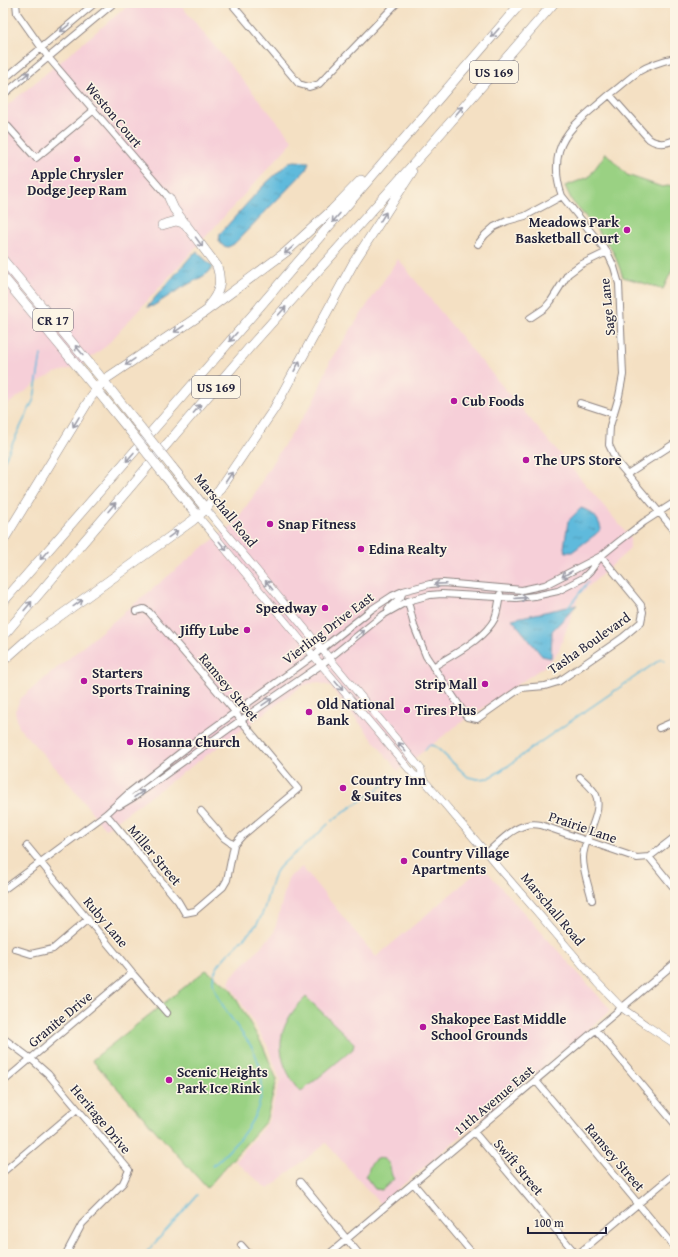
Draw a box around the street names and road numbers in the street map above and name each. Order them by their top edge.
road number: US 169 [470,61,518,83]
street label: Weston Court [81,78,147,152]
street label: Sage Lane [594,277,620,337]
road number: CR 17 [33,309,73,331]
road number: US 169 [192,376,240,398]
street label: Marschall Road [190,469,262,552]
street label: Vierling Drive East [278,587,378,669]
street label: Tasha Boulevard [544,607,635,679]
street label: Ramsey Street [194,649,264,726]
street label: Prairie Lane [546,806,620,848]
street label: Miller Street [124,820,187,890]
street label: Marschall Road [516,868,590,950]
street label: Ruby Lane [79,892,133,952]
street label: Granite Drive [24,986,97,1052]
street label: 11th Avenue East [449,1060,539,1140]
street label: Heritage Drive [66,1080,136,1158]
street label: Ramsey Street [580,1119,650,1196]
street label: Swift Street [489,1134,549,1200]

